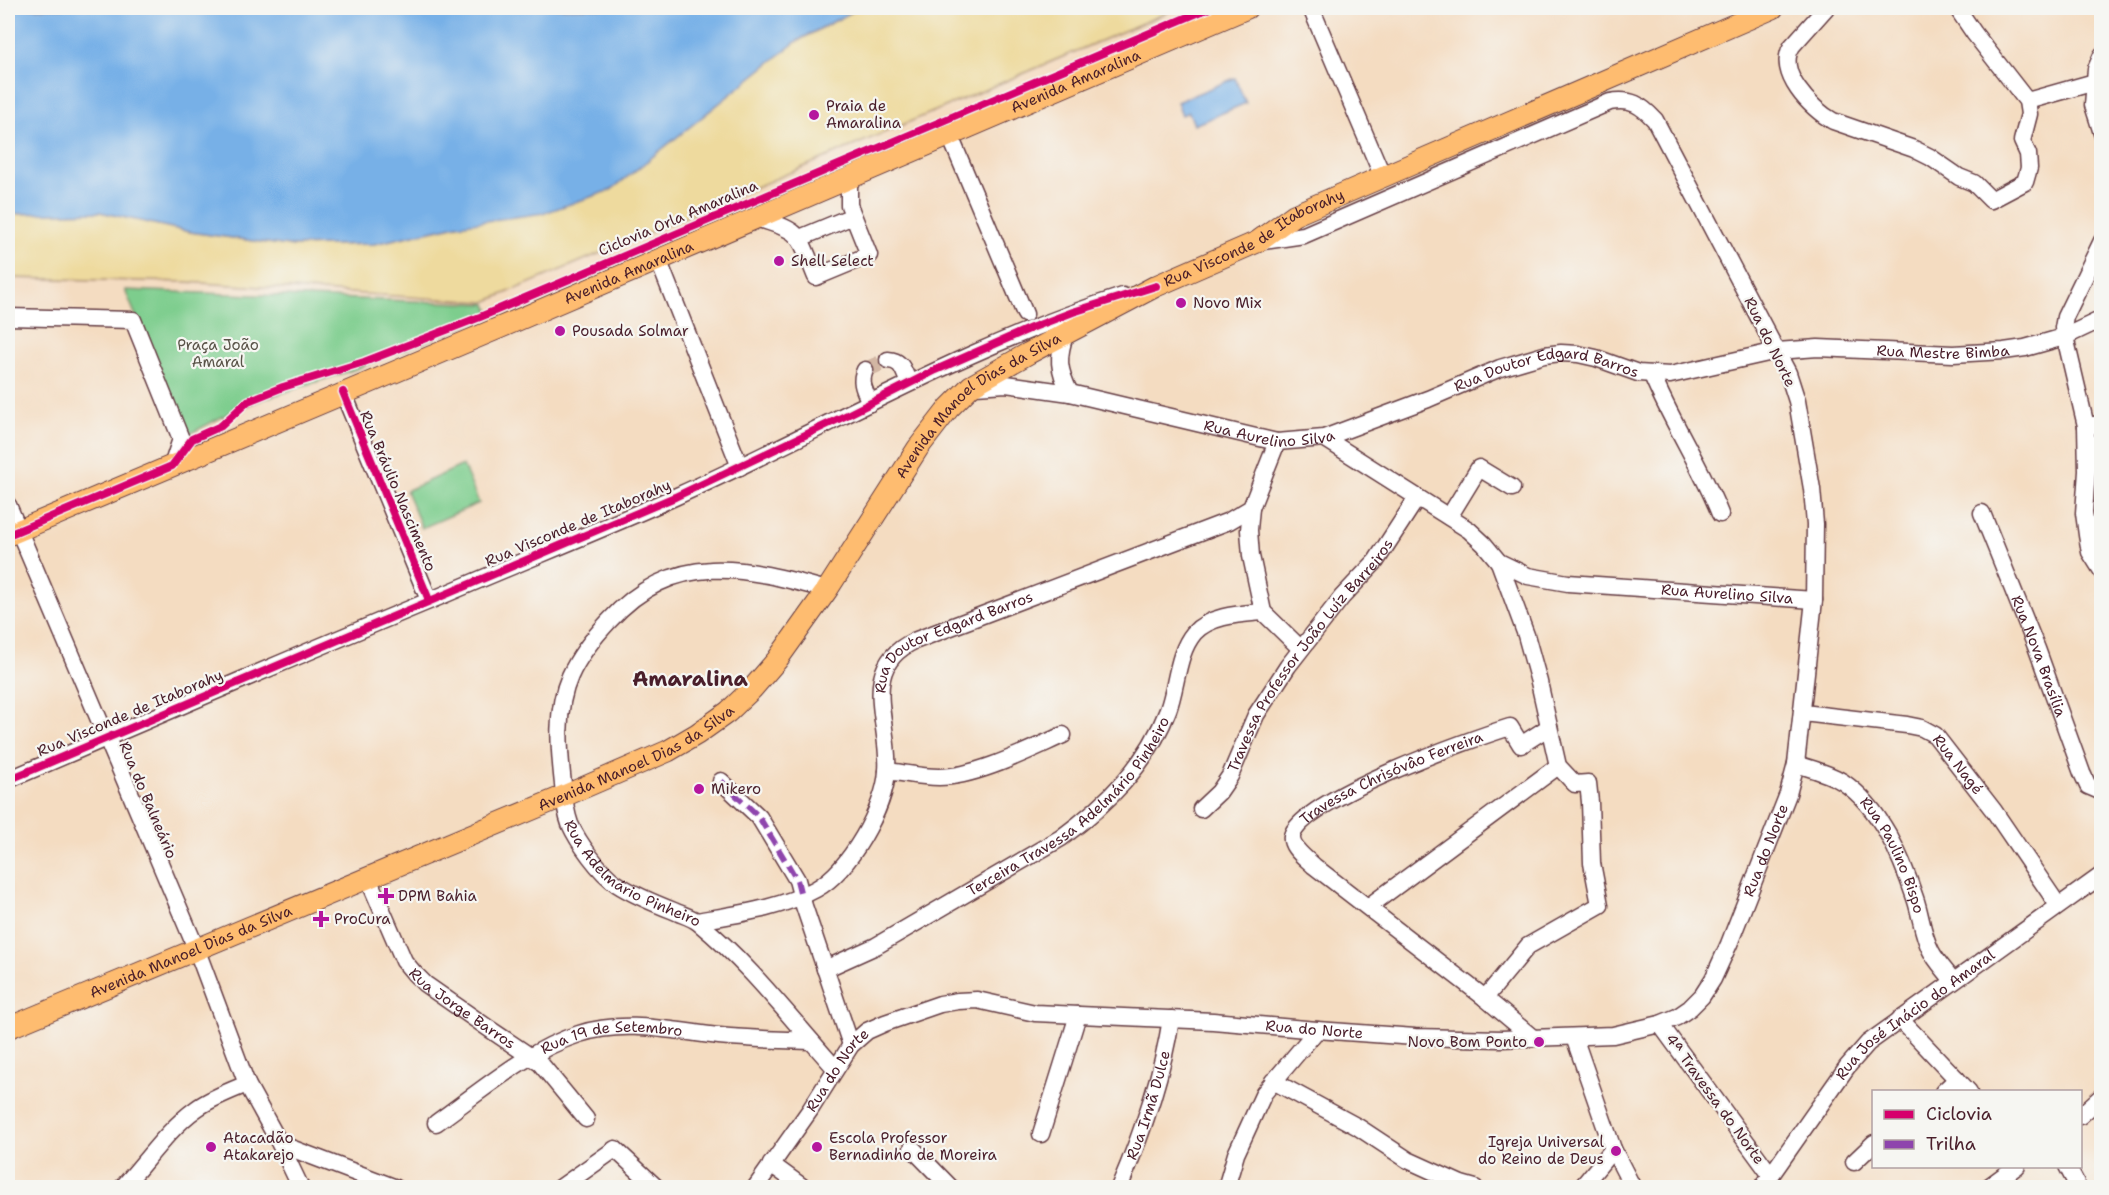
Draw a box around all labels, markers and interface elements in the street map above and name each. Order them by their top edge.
street label: Avenida Amaralina [1008,45,1144,118]
place label: Praia de Amaralina [826,96,902,133]
marker: Praia de Amaralina [807,108,821,122]
street label: Ciclovia Orla Amaralina [595,175,761,261]
street label: Rua Visconde de Itaborahy [1160,185,1347,291]
street label: Avenida Amaralina [561,236,697,309]
place label: Shell Select [791,251,874,271]
marker: Shell Select [772,254,786,268]
place label: Novo Mix [1193,293,1262,313]
street label: Rua do Norte [1740,294,1800,390]
marker: Novo Mix [1174,296,1188,310]
place label: Pousada Solmar [572,321,689,341]
marker: Pousada Solmar [553,324,567,338]
street label: Avenida Manoel Dias da Silva [891,328,1065,482]
park label: Praça João Amaral [177,335,259,372]
street label: Rua Mestre Bimba [1876,340,2011,364]
street label: Rua Doutor Edgard Barros [1451,343,1641,397]
street label: Rua Bráulio Nascimento [355,408,441,574]
street label: Rua Aurelino Silva [1202,415,1338,452]
street label: Rua Visconde de Itaborahy [482,475,674,571]
street label: Travessa Professor João Luíz Barreiros [1223,535,1398,775]
street label: Rua Aurelino Silva [1660,579,1795,609]
street label: Rua Doutor Edgard Barros [870,587,1036,694]
street label: Rua Nova Brasília [2006,592,2071,720]
street label: Rua Visconde de Itaborahy [34,665,226,761]
district label: Amaralina [632,665,748,693]
street label: Avenida Manoel Dias da Silva [535,701,739,816]
street label: Terceira Travessa Adelmário Pinheiro [963,714,1174,901]
street label: Travessa Chrisóvâo Ferreira [1296,727,1486,829]
street label: Rua Nagé [1928,730,1988,799]
street label: Rua do Balneário [114,738,182,862]
place label: Mikero [711,779,761,799]
marker: Mikero [692,782,706,796]
street label: Rua Paulino Bispo [1856,793,1929,916]
street label: Rua do Norte [1739,801,1793,899]
street label: Rua Adelmário Pinheiro [559,817,705,931]
place label: DPM Bahia [398,886,478,906]
marker: DPM Bahia [379,889,393,903]
street label: Avenida Manoel Dias da Silva [86,900,296,1003]
place label: ProCura [334,909,391,929]
marker: ProCura [312,910,330,928]
street label: Rua José Inácio do Amaral [1831,945,1999,1084]
street label: Rua Jorge Barros [404,963,519,1054]
street label: Rua do Norte [1265,1016,1364,1043]
street label: Rua 19 de Setembro [537,1017,684,1059]
street label: Rua do Norte [801,1024,873,1116]
street label: 4ª Travessa do Norte [1661,1030,1769,1168]
place label: Novo Bom Ponto [1407,1032,1527,1052]
marker: Novo Bom Ponto [1532,1035,1546,1049]
street label: Rua Irmã Dulce [1122,1049,1175,1163]
legend [1872,1090,2082,1168]
text: Ciclovia [1926,1102,1992,1126]
place label: Atacadão Atakarejo [223,1128,294,1165]
place label: Escola Professor Bernadinho de Moreira [829,1128,998,1165]
place label: Igreja Universal do Reino de Deus [1478,1132,1604,1169]
text: Trilha [1926,1132,1976,1156]
marker: Atacadão Atakarejo [204,1140,218,1154]
marker: Escola Professor Bernadinho de Moreira [810,1140,824,1154]
marker: Igreja Universal do Reino de Deus [1609,1144,1623,1158]

